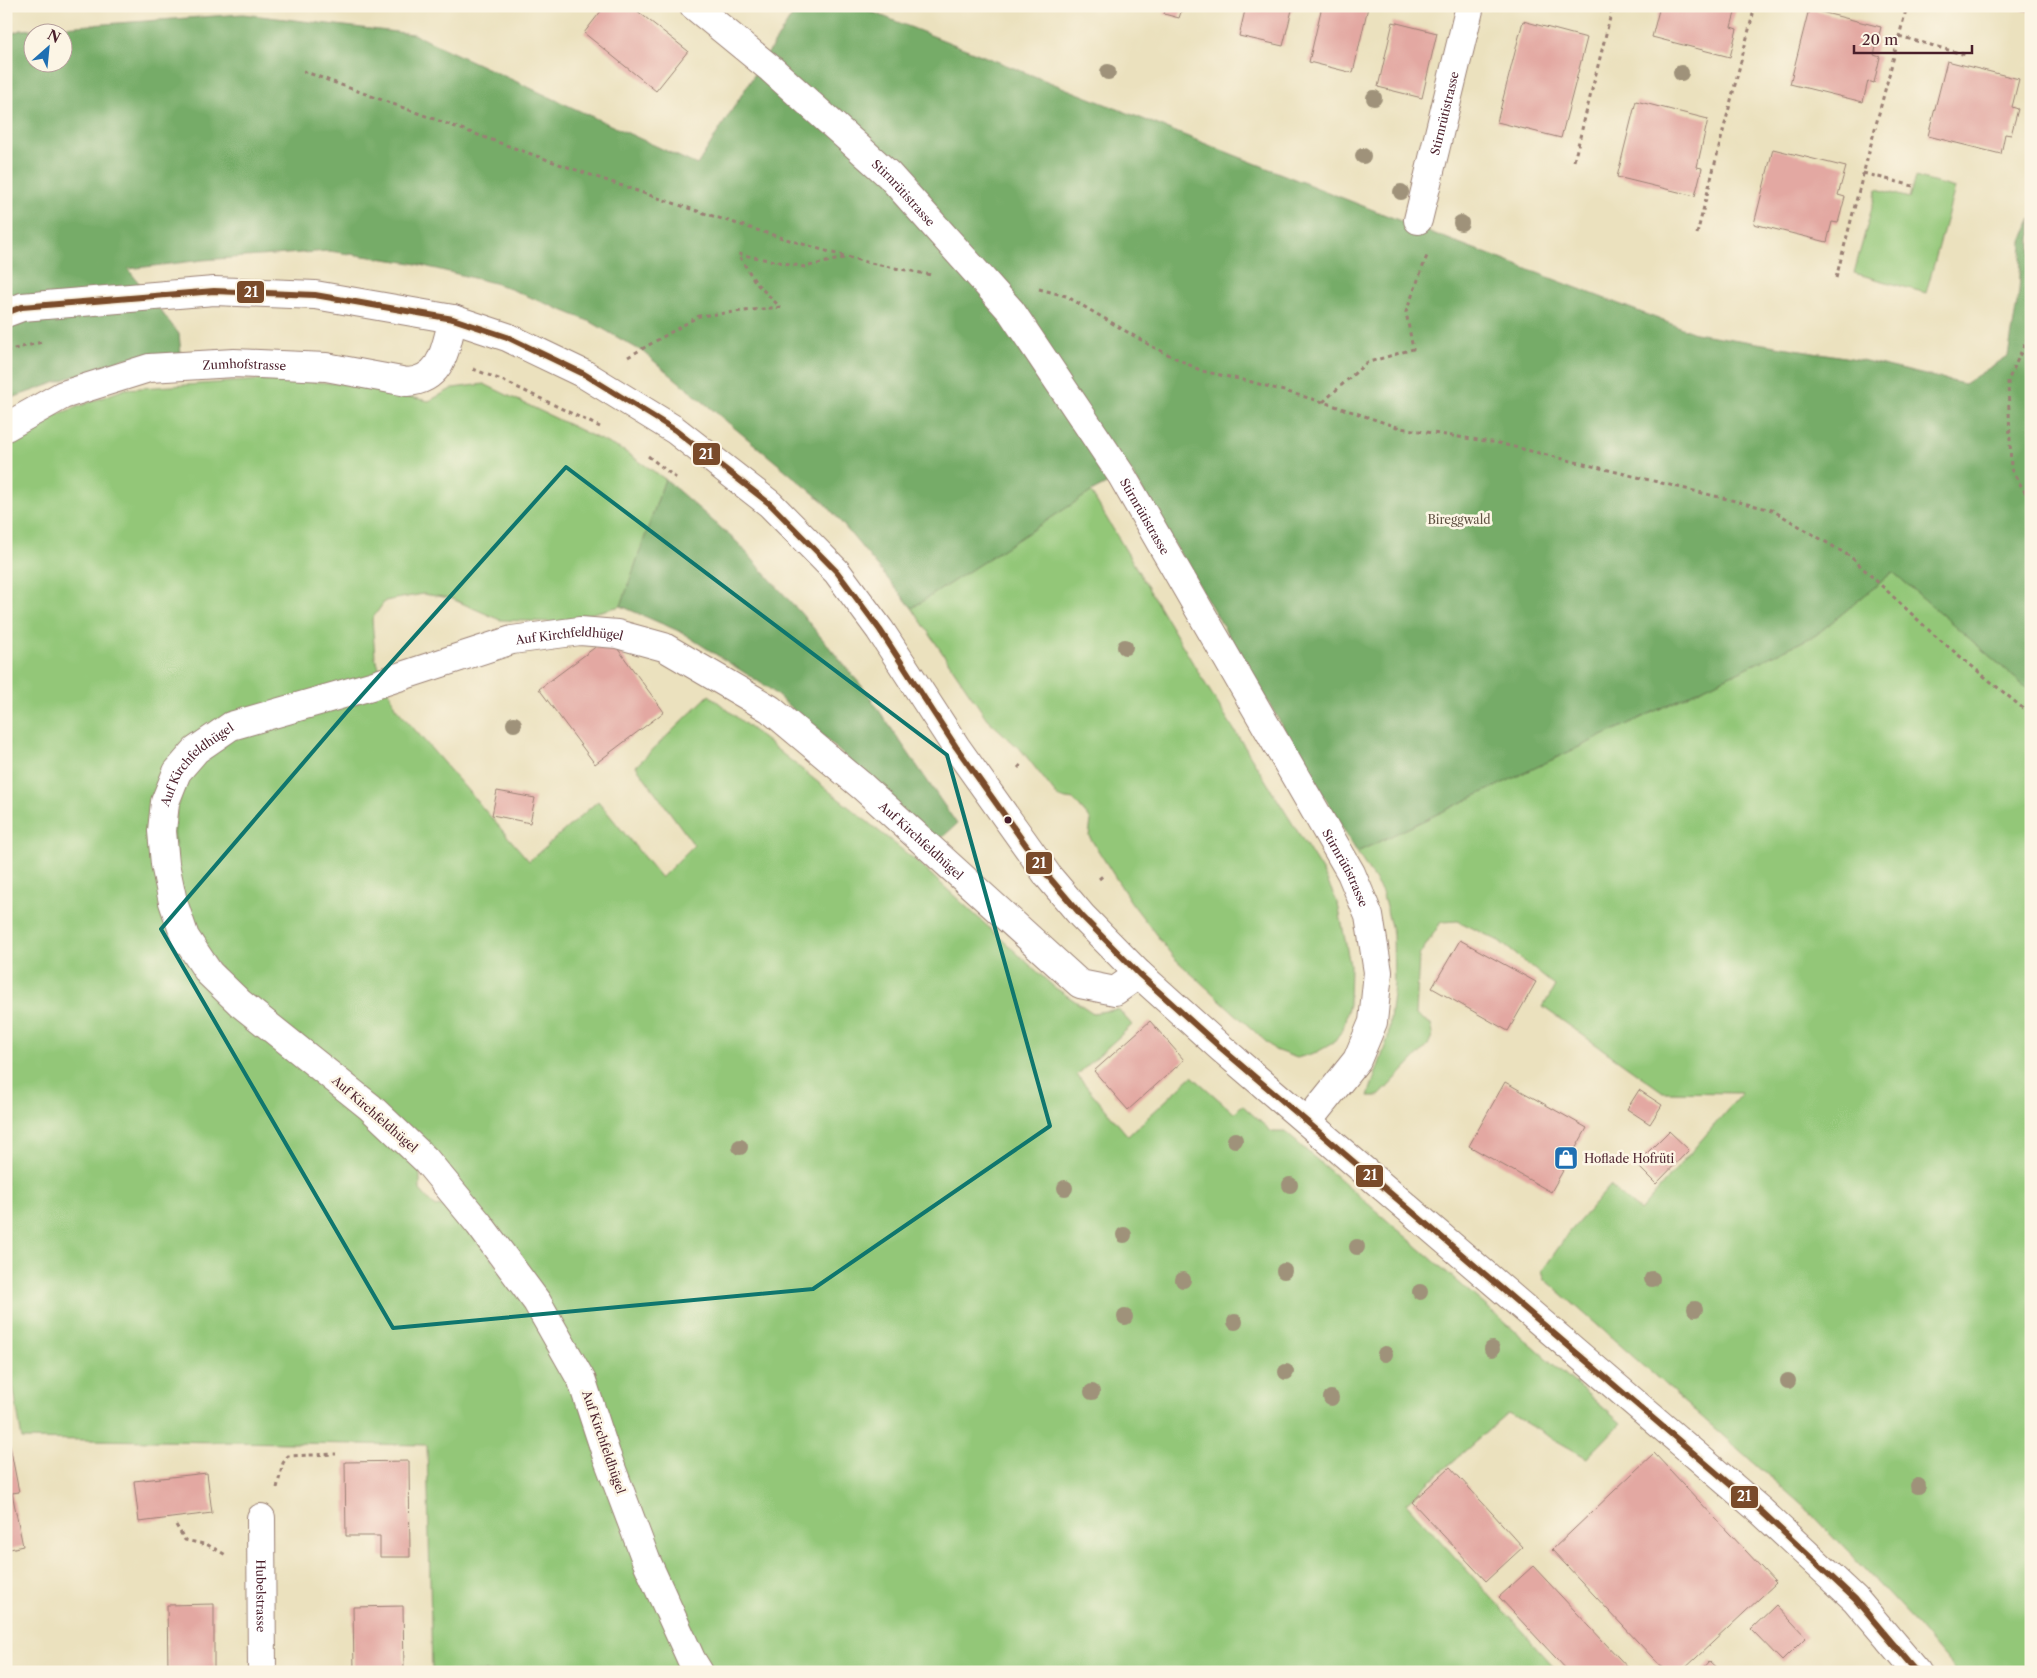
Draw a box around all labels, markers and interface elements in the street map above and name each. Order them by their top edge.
north arrow [22,22,72,72]
scale bar [1854,22,1972,54]
text: N [44,26,63,47]
text: 20 m [1862,30,1898,49]
street label: Stirnrütistrasse [1427,69,1461,157]
street label: Stirnrütistrasse [869,156,939,229]
line badge: 21 [236,280,265,304]
text: 21 [244,283,259,301]
street label: Zumhofstrasse [202,355,287,373]
line badge: 21 [692,442,721,466]
text: 21 [699,445,714,463]
street label: Stirnrütistrasse [1117,475,1173,557]
park label: Bireggwald [1427,512,1491,527]
street label: Auf Kirchfeldhügel [514,623,625,647]
street label: Auf Kirchfeldhügel [156,719,236,809]
street label: Auf Kirchfeldhügel [876,798,967,882]
unlabelled marker [1003,815,1013,825]
street label: Stirnrütistrasse [1320,826,1372,909]
line badge: 21 [1025,851,1053,875]
text: 21 [1032,854,1047,872]
street label: Auf Kirchfeldhügel [328,1072,421,1155]
shop icon: Hoflade Hofrüti [1553,1145,1579,1171]
place label: Hoflade Hofrüti [1584,1151,1675,1166]
line badge: 21 [1355,1164,1384,1188]
text: 21 [1363,1166,1378,1184]
street label: Auf Kirchfeldhügel [579,1387,629,1496]
line badge: 21 [1730,1485,1759,1509]
text: 21 [1737,1487,1752,1505]
street label: Hubelstrasse [254,1559,269,1633]

